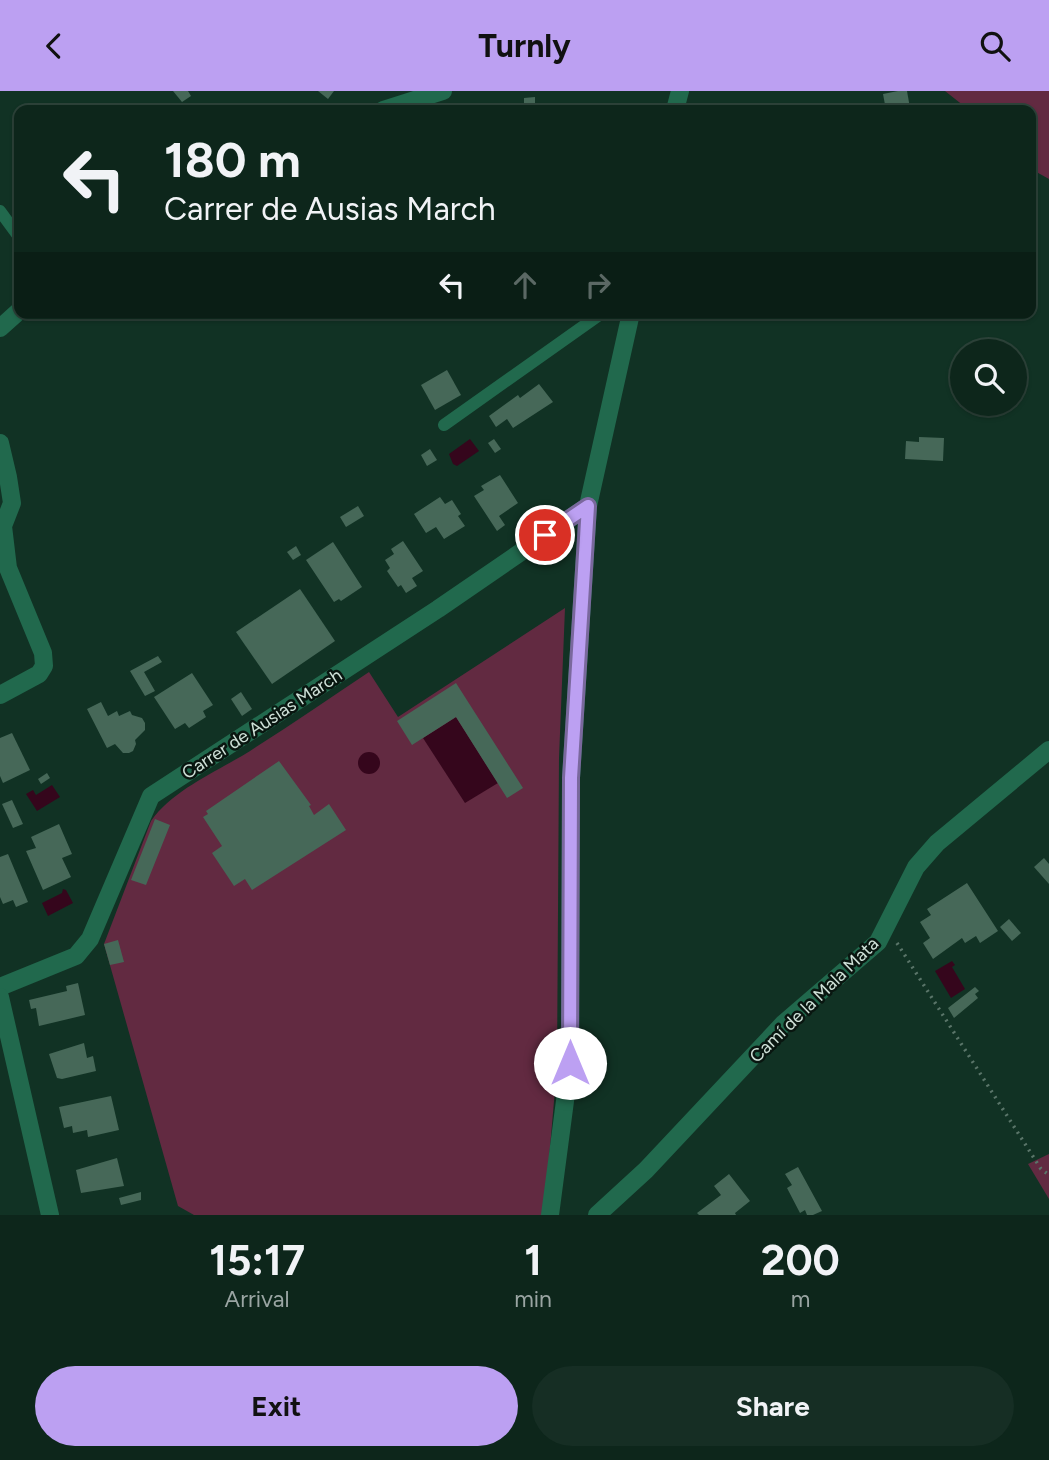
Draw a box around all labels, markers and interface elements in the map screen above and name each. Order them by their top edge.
icon: back [35,27,73,65]
text: Turnly [478,27,571,65]
icon: search [976,27,1014,65]
text: 180 m [164,130,301,189]
icon: left [49,133,140,224]
text: Carrer de Ausias March [164,190,496,228]
icon: left [433,266,471,304]
icon: ahead [506,266,544,304]
icon: right [579,266,617,304]
map controls [950,339,1027,416]
button: search [950,339,1027,416]
pin [515,505,575,565]
icon: arrive [526,516,564,554]
street label: Carrer de Ausias March [178,664,346,784]
street label: Camí de la Mala Mata [745,933,883,1067]
position arrow [533,1026,607,1100]
text: 15:17 [209,1235,305,1286]
text: 1 [524,1235,542,1286]
text: 200 [761,1235,840,1286]
text: Arrival [225,1285,290,1313]
text: min [514,1285,552,1313]
text: m [791,1285,810,1313]
button: Exit [35,1366,518,1446]
button: Share [532,1366,1014,1446]

